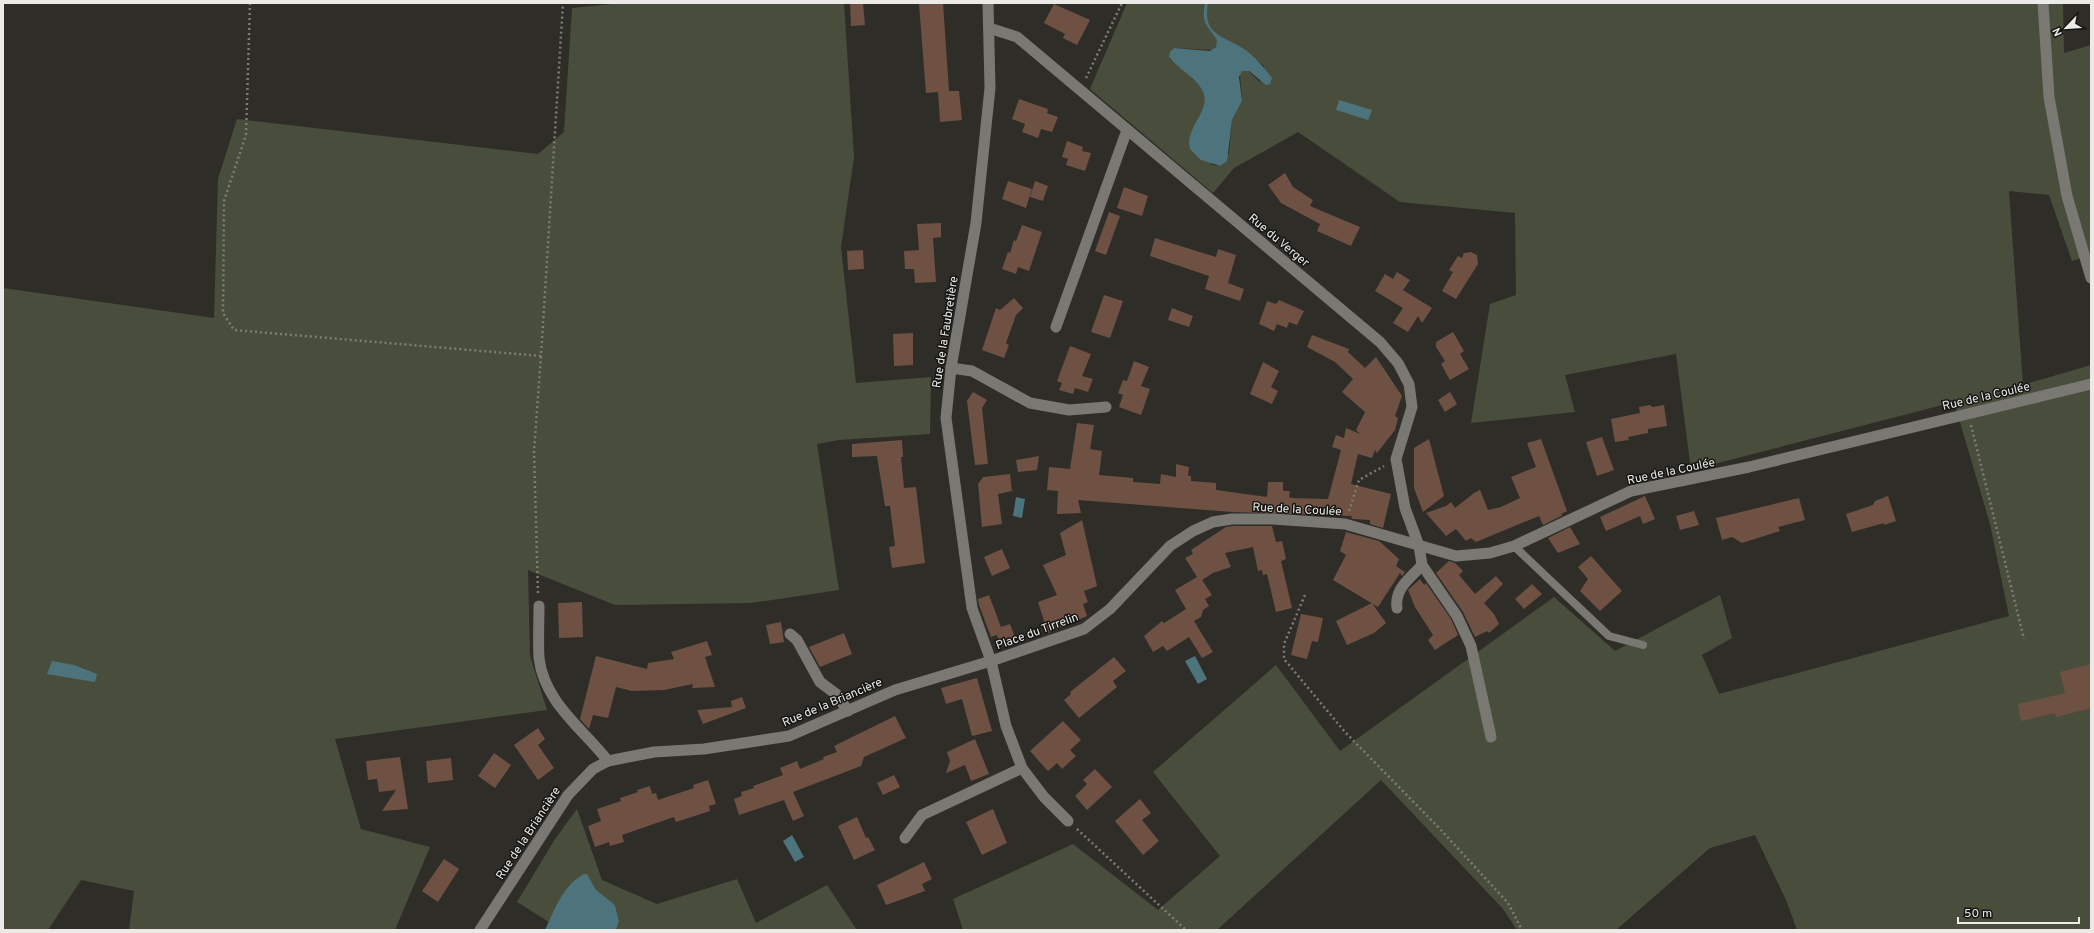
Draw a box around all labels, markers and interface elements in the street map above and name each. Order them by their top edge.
north arrow [2046,8,2086,48]
text: N [2050,25,2066,38]
street label: Rue du Verger [1244,210,1313,271]
street label: Rue de la Faubretière [929,275,963,389]
street label: Rue de la Coulée [1941,379,2032,415]
street label: Rue de la Coulée [1626,455,1717,489]
street label: Rue de la Coulée [1252,500,1342,520]
street label: Place du Tirrelin [994,610,1081,654]
street label: Rue de la Briancière [780,675,885,731]
street label: Rue de la Briancière [493,784,565,883]
scale bar [1958,899,2079,925]
text: 50 m [1964,906,1992,922]

